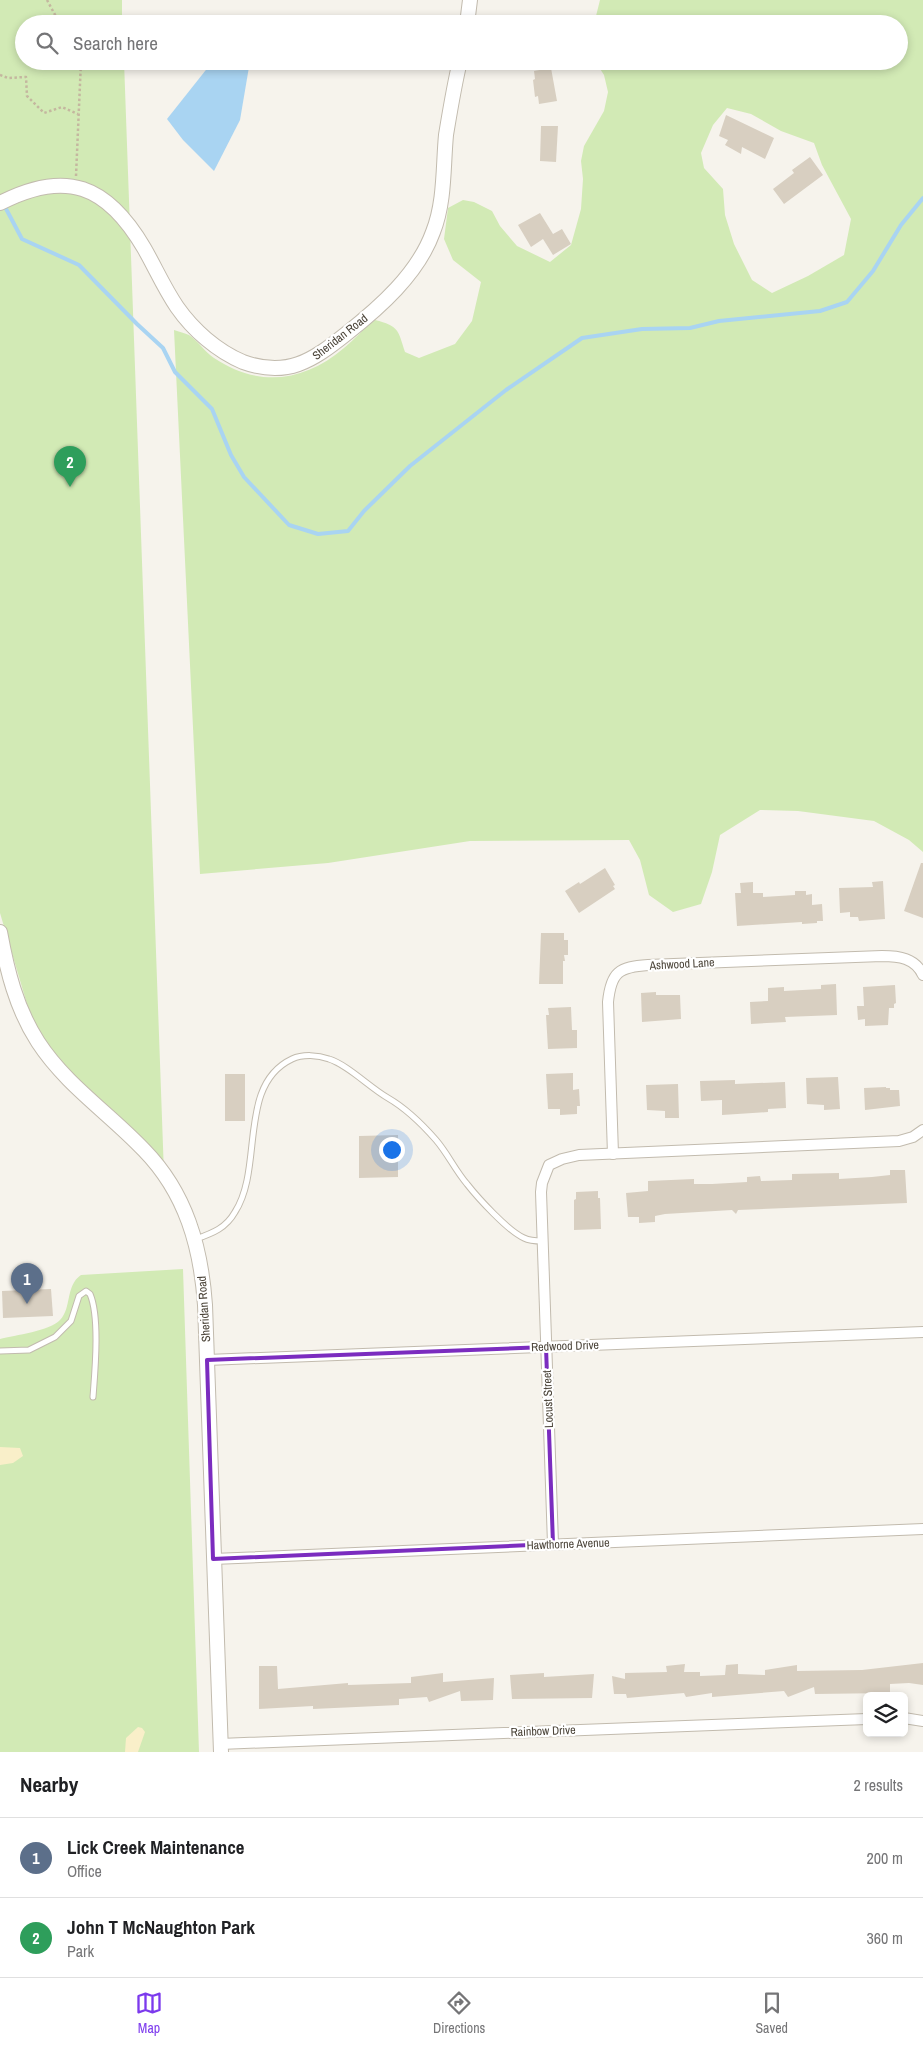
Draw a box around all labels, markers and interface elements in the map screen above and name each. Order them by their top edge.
search box [15,15,908,70]
icon: search [33,29,61,57]
text: Search here [73,30,158,56]
street label: Sheridan Road [309,310,371,364]
pin: 2 [54,446,86,487]
street label: Ashwood Lane [648,954,715,974]
your location [379,1137,405,1163]
pin: 1 [11,1263,43,1304]
street label: Sheridan Road [194,1275,214,1343]
street label: Redwood Drive [531,1337,599,1355]
street label: Locust Street [539,1369,557,1428]
street label: Hawthorne Avenue [526,1535,610,1553]
map controls [863,1692,908,1737]
button: layers [863,1692,908,1737]
street label: Rainbow Drive [510,1722,576,1740]
text: Nearby [20,1770,78,1799]
text: 2 results [853,1774,903,1796]
text: Lick Creek Maintenance [67,1834,245,1860]
text: 1 [32,1847,40,1869]
text: 200 m [867,1847,903,1869]
text: Office [67,1860,102,1882]
text: John T McNaughton Park [67,1914,255,1940]
text: 2 [32,1927,40,1949]
text: 360 m [867,1927,903,1949]
text: Park [67,1940,94,1962]
tab: Map [135,1989,163,2037]
tab: Directions [433,1989,485,2037]
tab: Saved [755,1989,788,2037]

